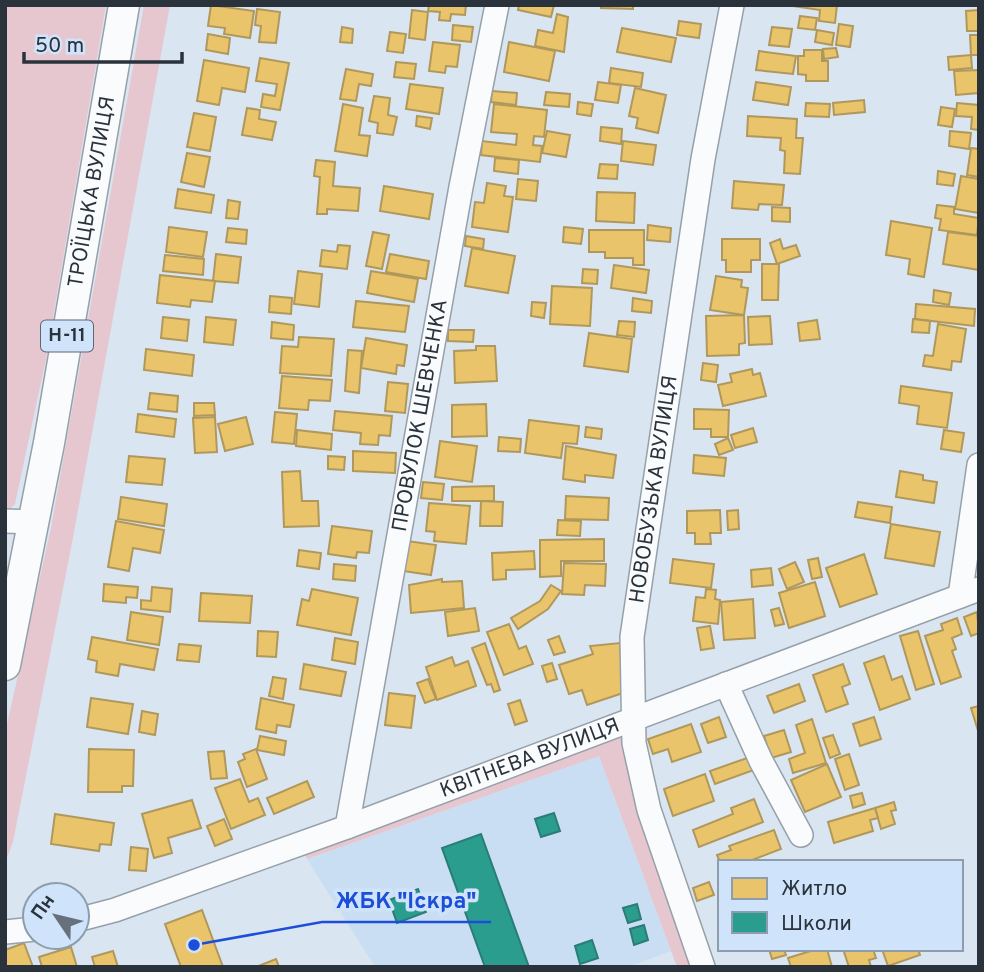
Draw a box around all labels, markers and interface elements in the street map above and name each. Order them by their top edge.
scale bar [24,21,182,65]
text: 50 m [35,33,84,60]
street label: ТРОЇЦЬКА ВУЛИЦЯ [62,94,122,290]
street label: ПРОВУЛОК ШЕВЧЕНКА [386,297,454,534]
road number: Н-11 [41,320,93,352]
street label: НОВОБУЗЬКА ВУЛИЦЯ [624,373,684,605]
street label: КВІТНЕВА ВУЛИЦЯ [436,712,623,804]
legend [718,860,963,951]
text: Житло [781,876,847,903]
callout: ЖБК "Іскра" [322,878,491,922]
north arrow [21,881,91,951]
text: ЖБК "Іскра" [336,888,476,917]
text: Пн [27,890,61,925]
text: Школи [781,911,852,938]

